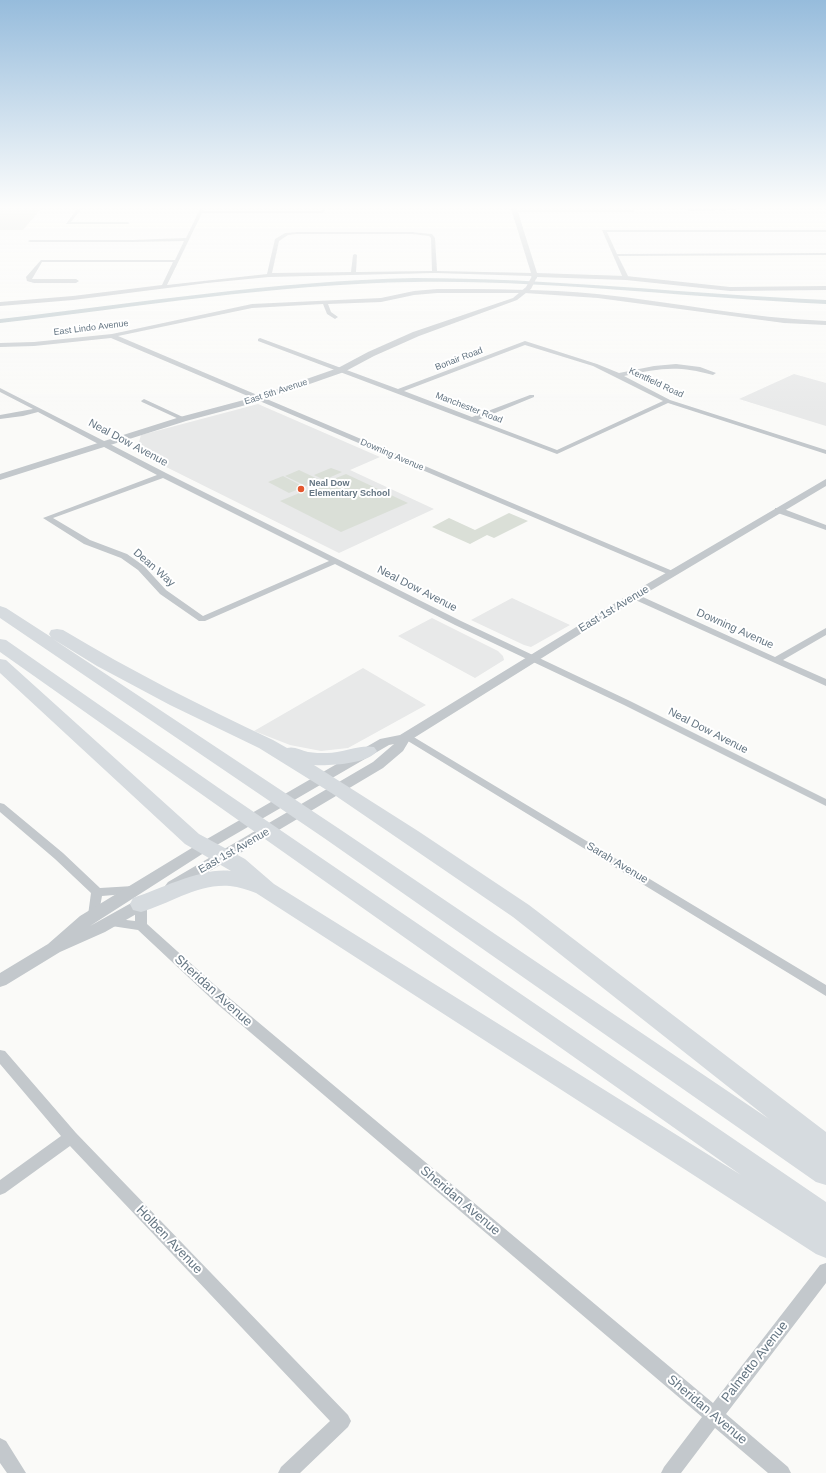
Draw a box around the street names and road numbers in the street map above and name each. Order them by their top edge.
street label: East Lindo Avenue [53,318,129,338]
street label: Bonair Road [434,345,484,373]
street label: Kentfield Road [627,366,685,400]
street label: East 5th Avenue [243,377,309,407]
street label: Manchester Road [434,390,504,426]
street label: Neal Dow Avenue [86,417,170,469]
street label: Downing Avenue [359,437,425,473]
street label: Dean Way [130,546,178,590]
street label: Neal Dow Avenue [375,563,459,615]
street label: East 1st Avenue [576,583,652,635]
street label: Downing Avenue [694,606,776,652]
street label: Neal Dow Avenue [666,705,750,757]
street label: East 1st Avenue [196,825,272,877]
street label: Sarah Avenue [584,839,650,887]
street label: Sheridan Avenue [171,952,255,1030]
street label: Sheridan Avenue [417,1163,503,1239]
street label: Holben Avenue [133,1203,205,1277]
street label: Palmetto Avenue [718,1318,792,1406]
street label: Sheridan Avenue [664,1372,750,1448]

